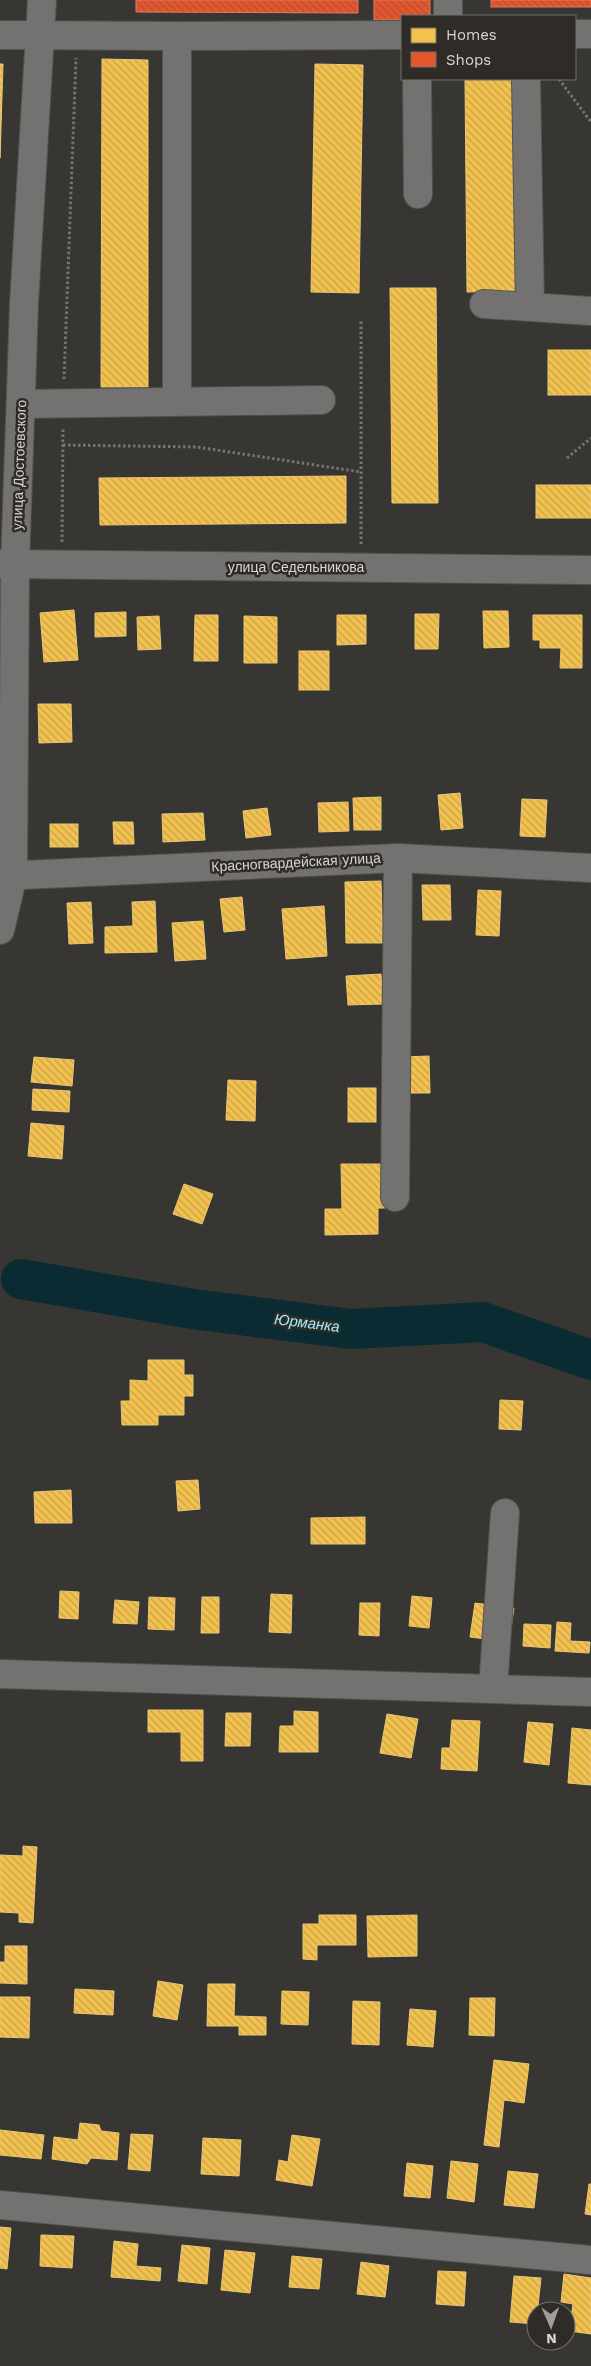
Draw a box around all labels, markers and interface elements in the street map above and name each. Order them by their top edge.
legend [401,15,576,80]
text: Homes [446,26,497,44]
text: Shops [446,51,491,69]
street label: улица Достоевского [9,399,29,530]
street label: улица Седельникова [228,559,364,575]
street label: Красногвардейская улица [211,850,381,874]
water label: Юрманка [273,1310,341,1336]
north arrow [526,2301,576,2351]
text: N [546,2331,557,2347]

